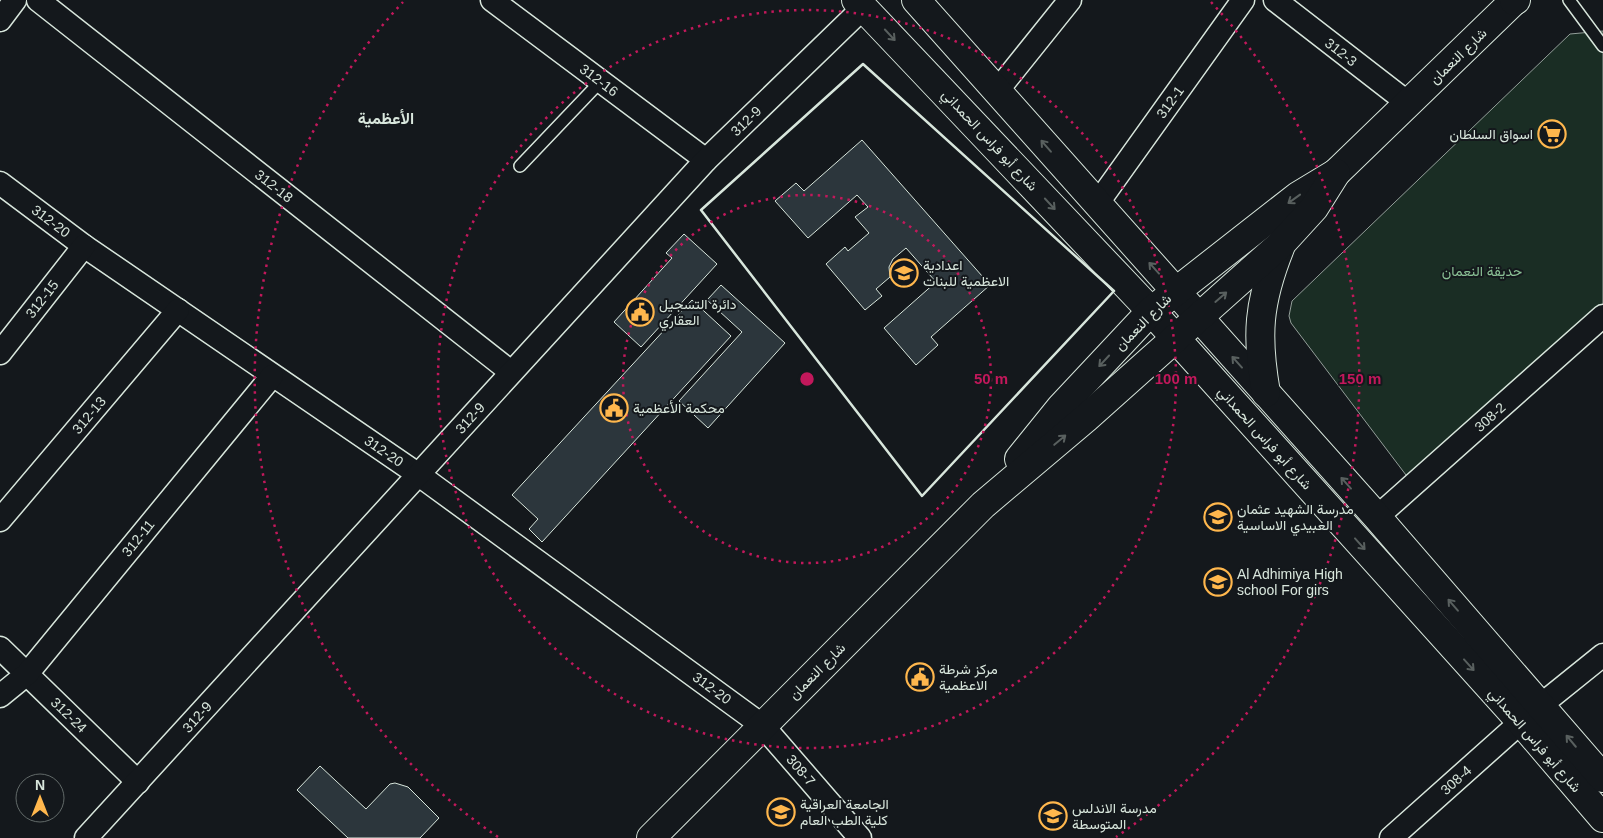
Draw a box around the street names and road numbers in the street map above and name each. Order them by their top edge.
street label: شارع النعمان [1426,25,1492,89]
street label: 312-3 [1322,35,1360,69]
street label: 312-16 [577,60,621,100]
street label: 312-1 [1153,83,1187,121]
street label: شارع أبو فراس الحمداني [936,86,1041,197]
street label: 312-9 [728,103,765,139]
street label: 312-18 [252,166,296,206]
street label: 312-20 [29,201,73,241]
street label: 312-15 [22,277,62,321]
street label: شارع النعمان [1111,290,1177,356]
street label: شارع أبو فراس الحمداني [1212,383,1315,495]
street label: 312-13 [69,393,109,437]
street label: 312-9 [452,399,488,437]
street label: 308-2 [1471,399,1509,435]
street label: 312-20 [361,432,407,470]
street label: 312-11 [118,516,158,560]
street label: شارع النعمان [785,639,851,705]
street label: 312-20 [690,669,735,707]
street label: شارع أبو فراس الحمداني [1482,685,1585,798]
street label: 312-24 [48,694,90,736]
street label: 312-9 [179,698,215,736]
street label: 308-7 [783,751,819,789]
street label: 308-4 [1437,762,1475,798]

